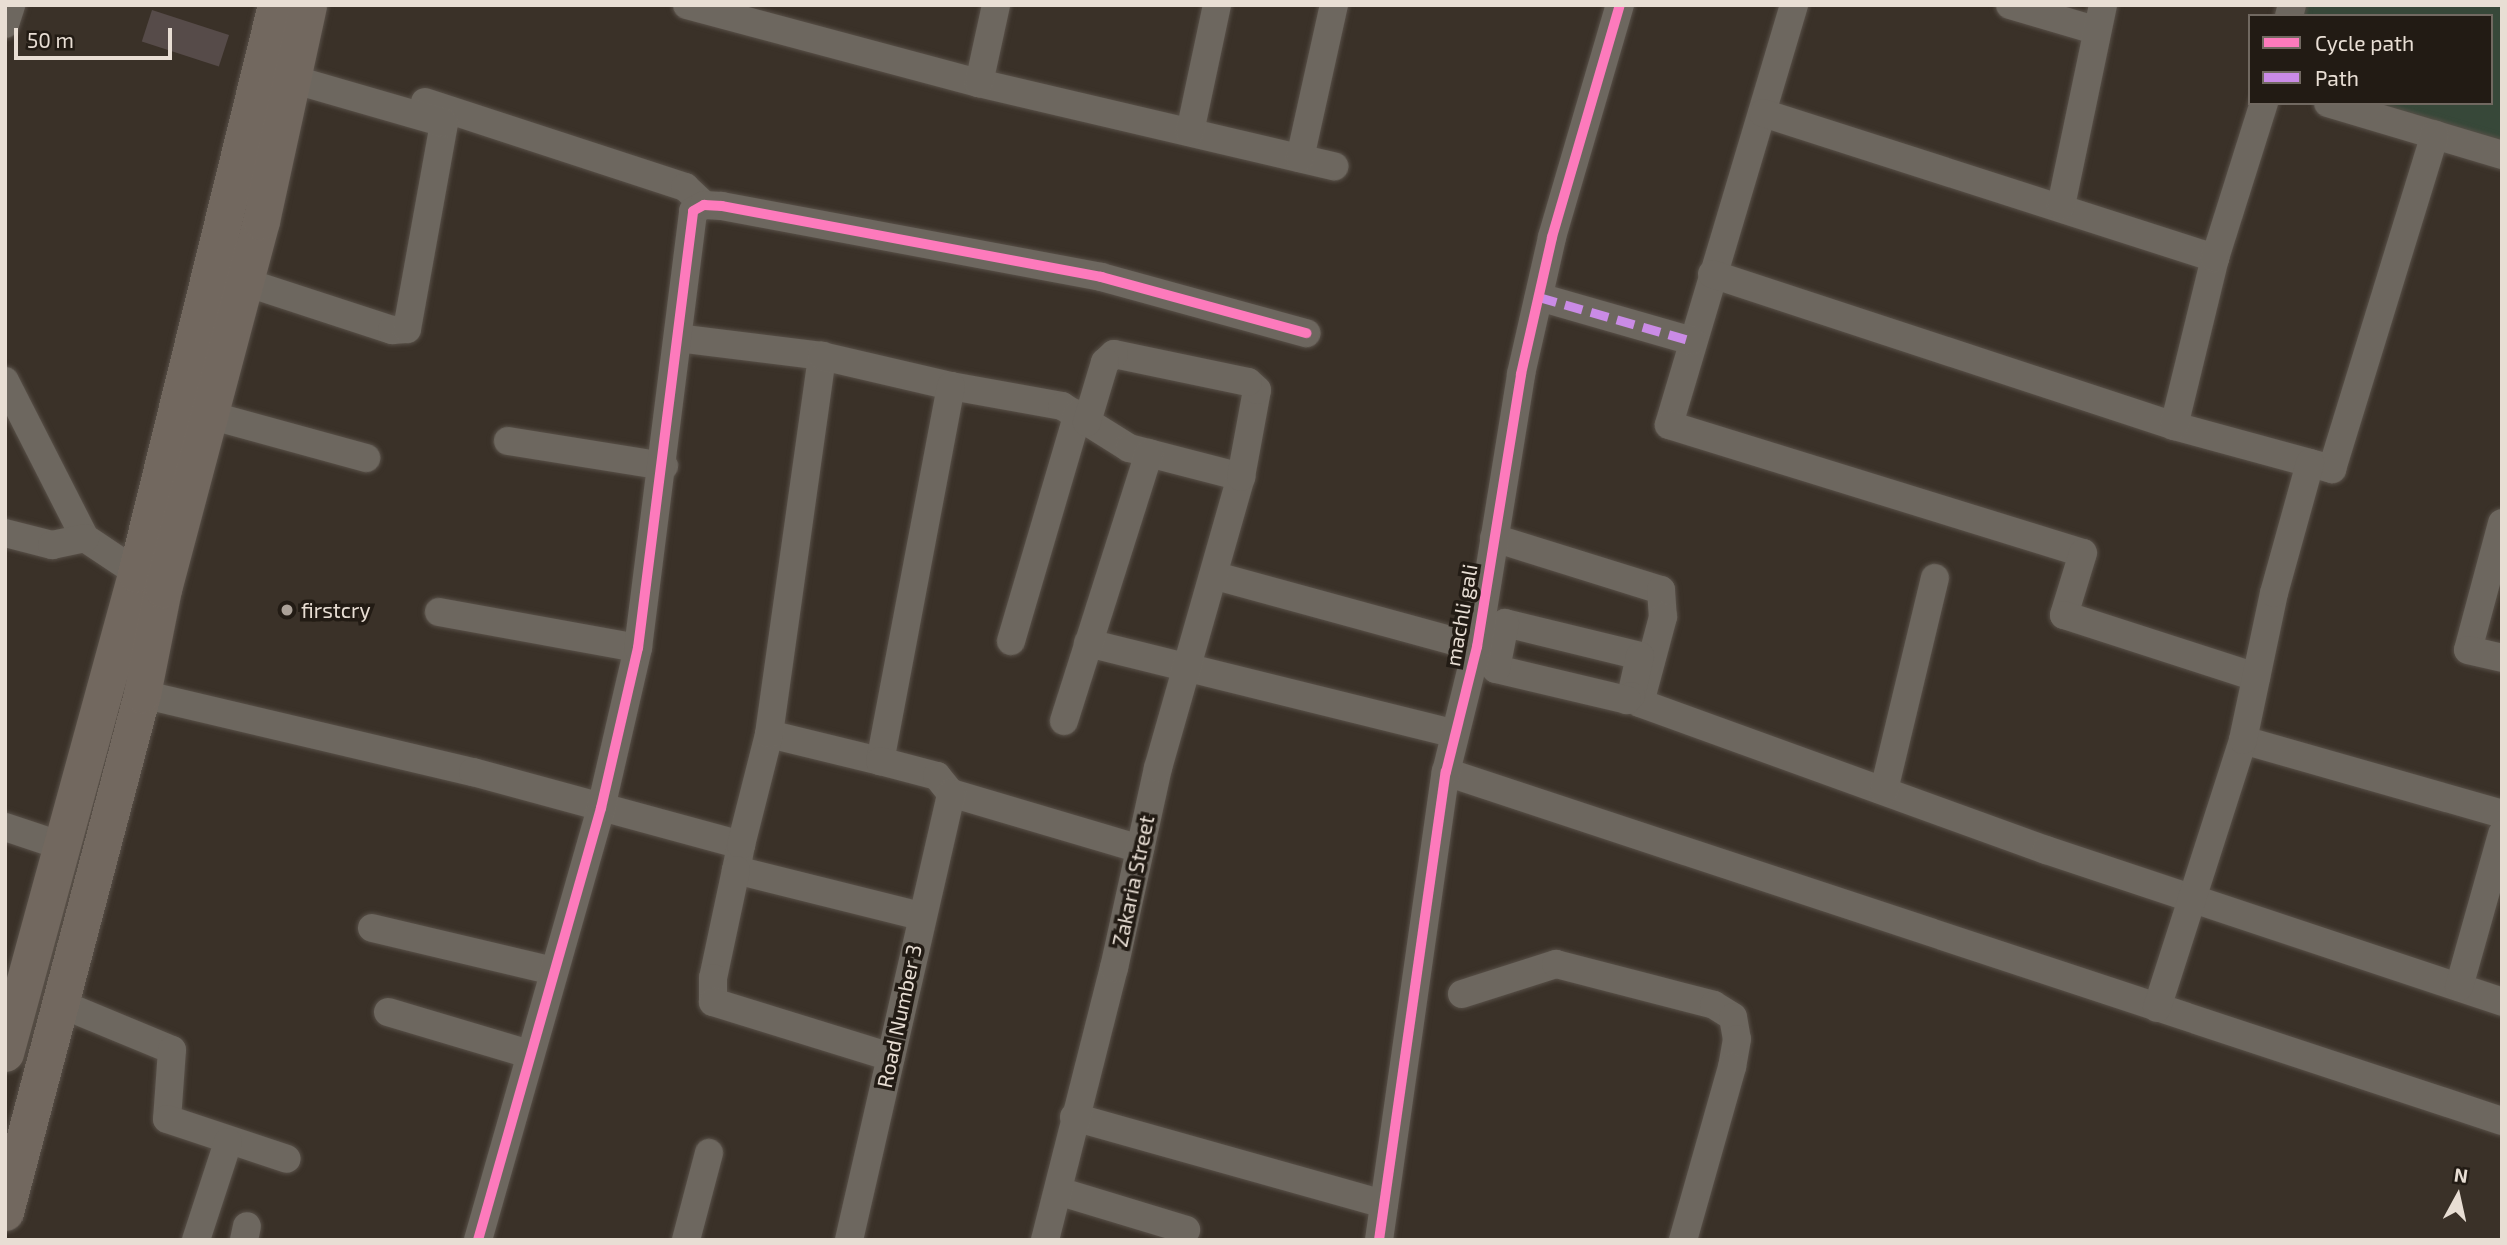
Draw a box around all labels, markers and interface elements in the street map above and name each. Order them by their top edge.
scale bar [18,14,175,58]
legend [2248,14,2493,105]
text: 50 m [27,27,74,52]
text: Cycle path [2315,30,2414,55]
text: Path [2315,65,2359,90]
street label: machli gali [1440,562,1482,668]
place label: firstcry [301,597,371,623]
marker: firstcry [279,602,295,618]
street label: Zakaria Street [1107,813,1159,949]
street label: Road Number 3 [871,942,927,1090]
north arrow [2423,1161,2493,1231]
text: N [2453,1162,2469,1187]

